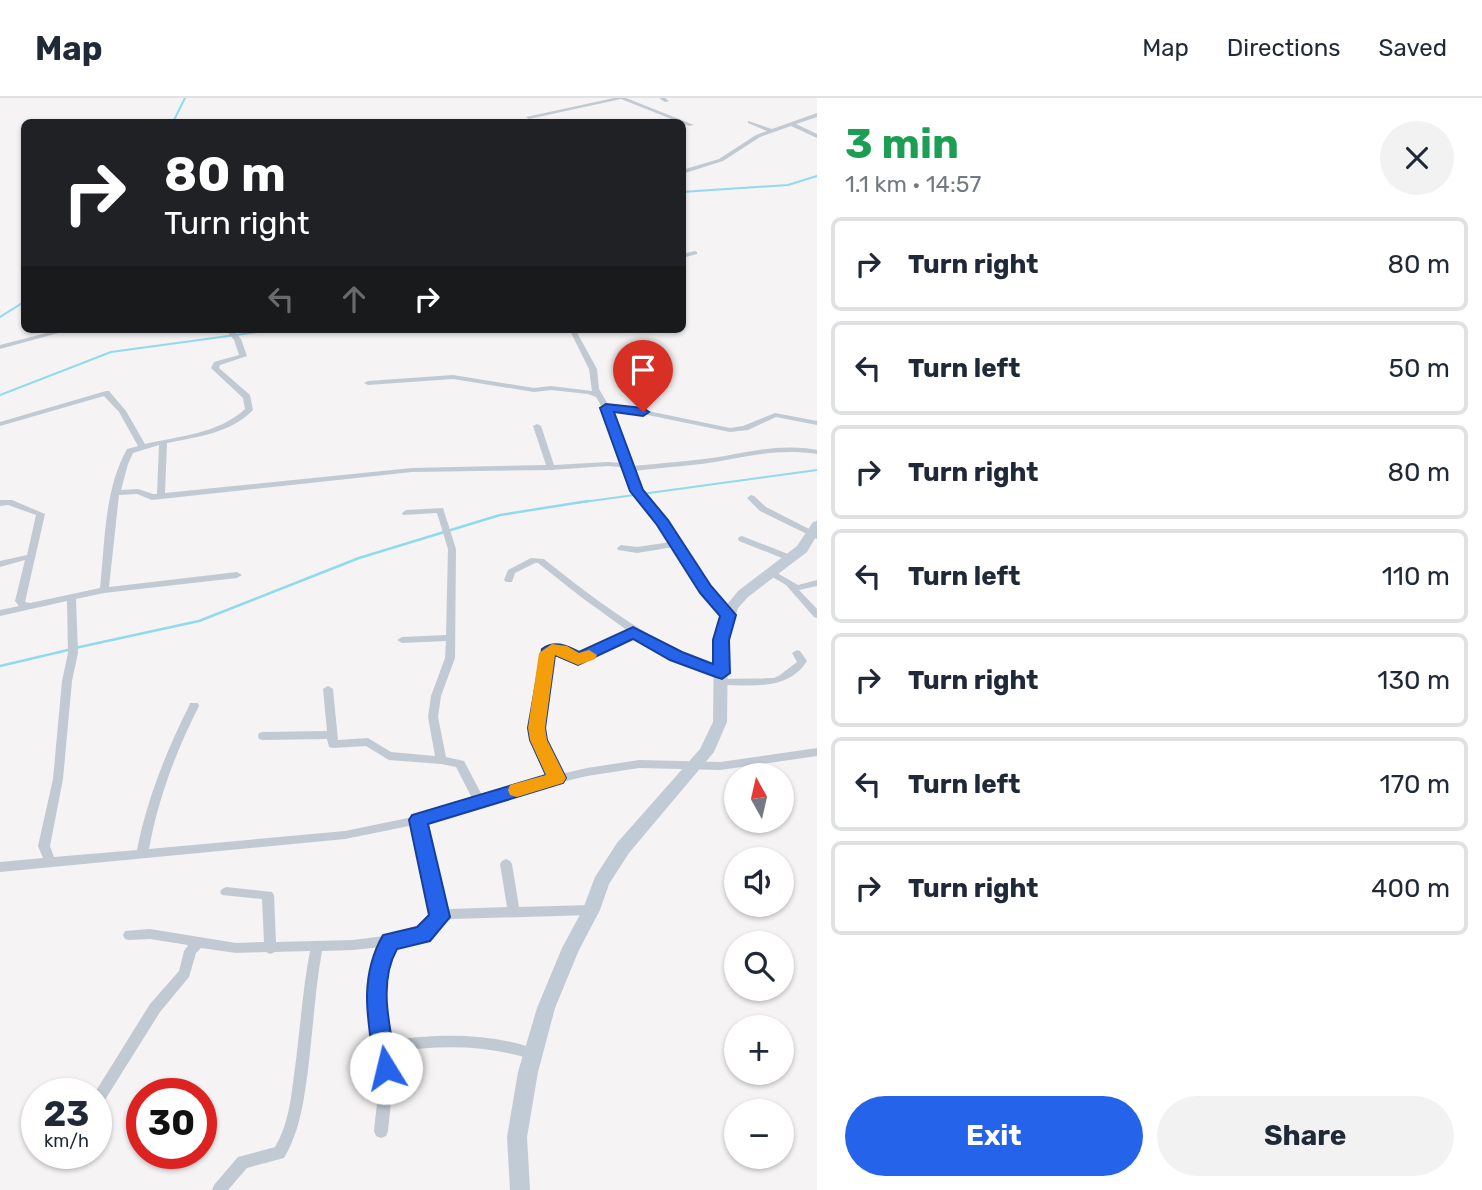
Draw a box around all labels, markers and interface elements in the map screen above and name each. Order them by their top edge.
text: Map [35,29,103,68]
text: Map [1142,34,1189,62]
text: Directions [1227,34,1340,62]
text: Saved [1378,34,1447,62]
text: 3 min [845,119,959,169]
button: close [1380,121,1454,195]
text: 80 m [164,145,286,203]
icon: right [49,147,140,238]
text: 1.1 km · 14:57 [845,170,981,198]
text: Turn right [164,204,309,242]
icon: right [849,245,887,283]
text: Turn right [908,249,1038,280]
text: 80 m [1387,249,1450,280]
icon: left [262,280,300,318]
icon: ahead [335,280,373,318]
icon: right [408,280,446,318]
pin [613,340,673,412]
icon: left [849,349,887,387]
icon: arrive [624,351,662,389]
text: Turn left [908,353,1020,384]
text: 50 m [1389,353,1450,384]
icon: right [849,453,887,491]
text: Turn right [908,457,1038,488]
text: 80 m [1387,457,1450,488]
icon: left [849,557,887,595]
text: Turn left [908,561,1020,592]
text: 110 m [1382,561,1450,592]
icon: right [849,661,887,699]
text: Turn right [908,665,1038,696]
text: 130 m [1377,665,1450,696]
north arrow [724,763,794,833]
map controls [724,763,794,1169]
icon: left [849,765,887,803]
text: Turn left [908,769,1020,800]
text: 170 m [1380,769,1450,800]
button: sound [724,847,794,917]
icon: right [849,869,887,907]
text: Turn right [908,873,1038,904]
text: 400 m [1371,873,1450,904]
button: search [724,931,794,1001]
button: + [724,1015,794,1085]
position arrow [349,1031,423,1105]
speed limit sign: 30 [126,1078,217,1169]
text: 23 [44,1093,89,1135]
button: Exit [845,1096,1143,1176]
button: Share [1157,1096,1454,1176]
button: − [724,1099,794,1169]
text: km/h [44,1130,89,1152]

